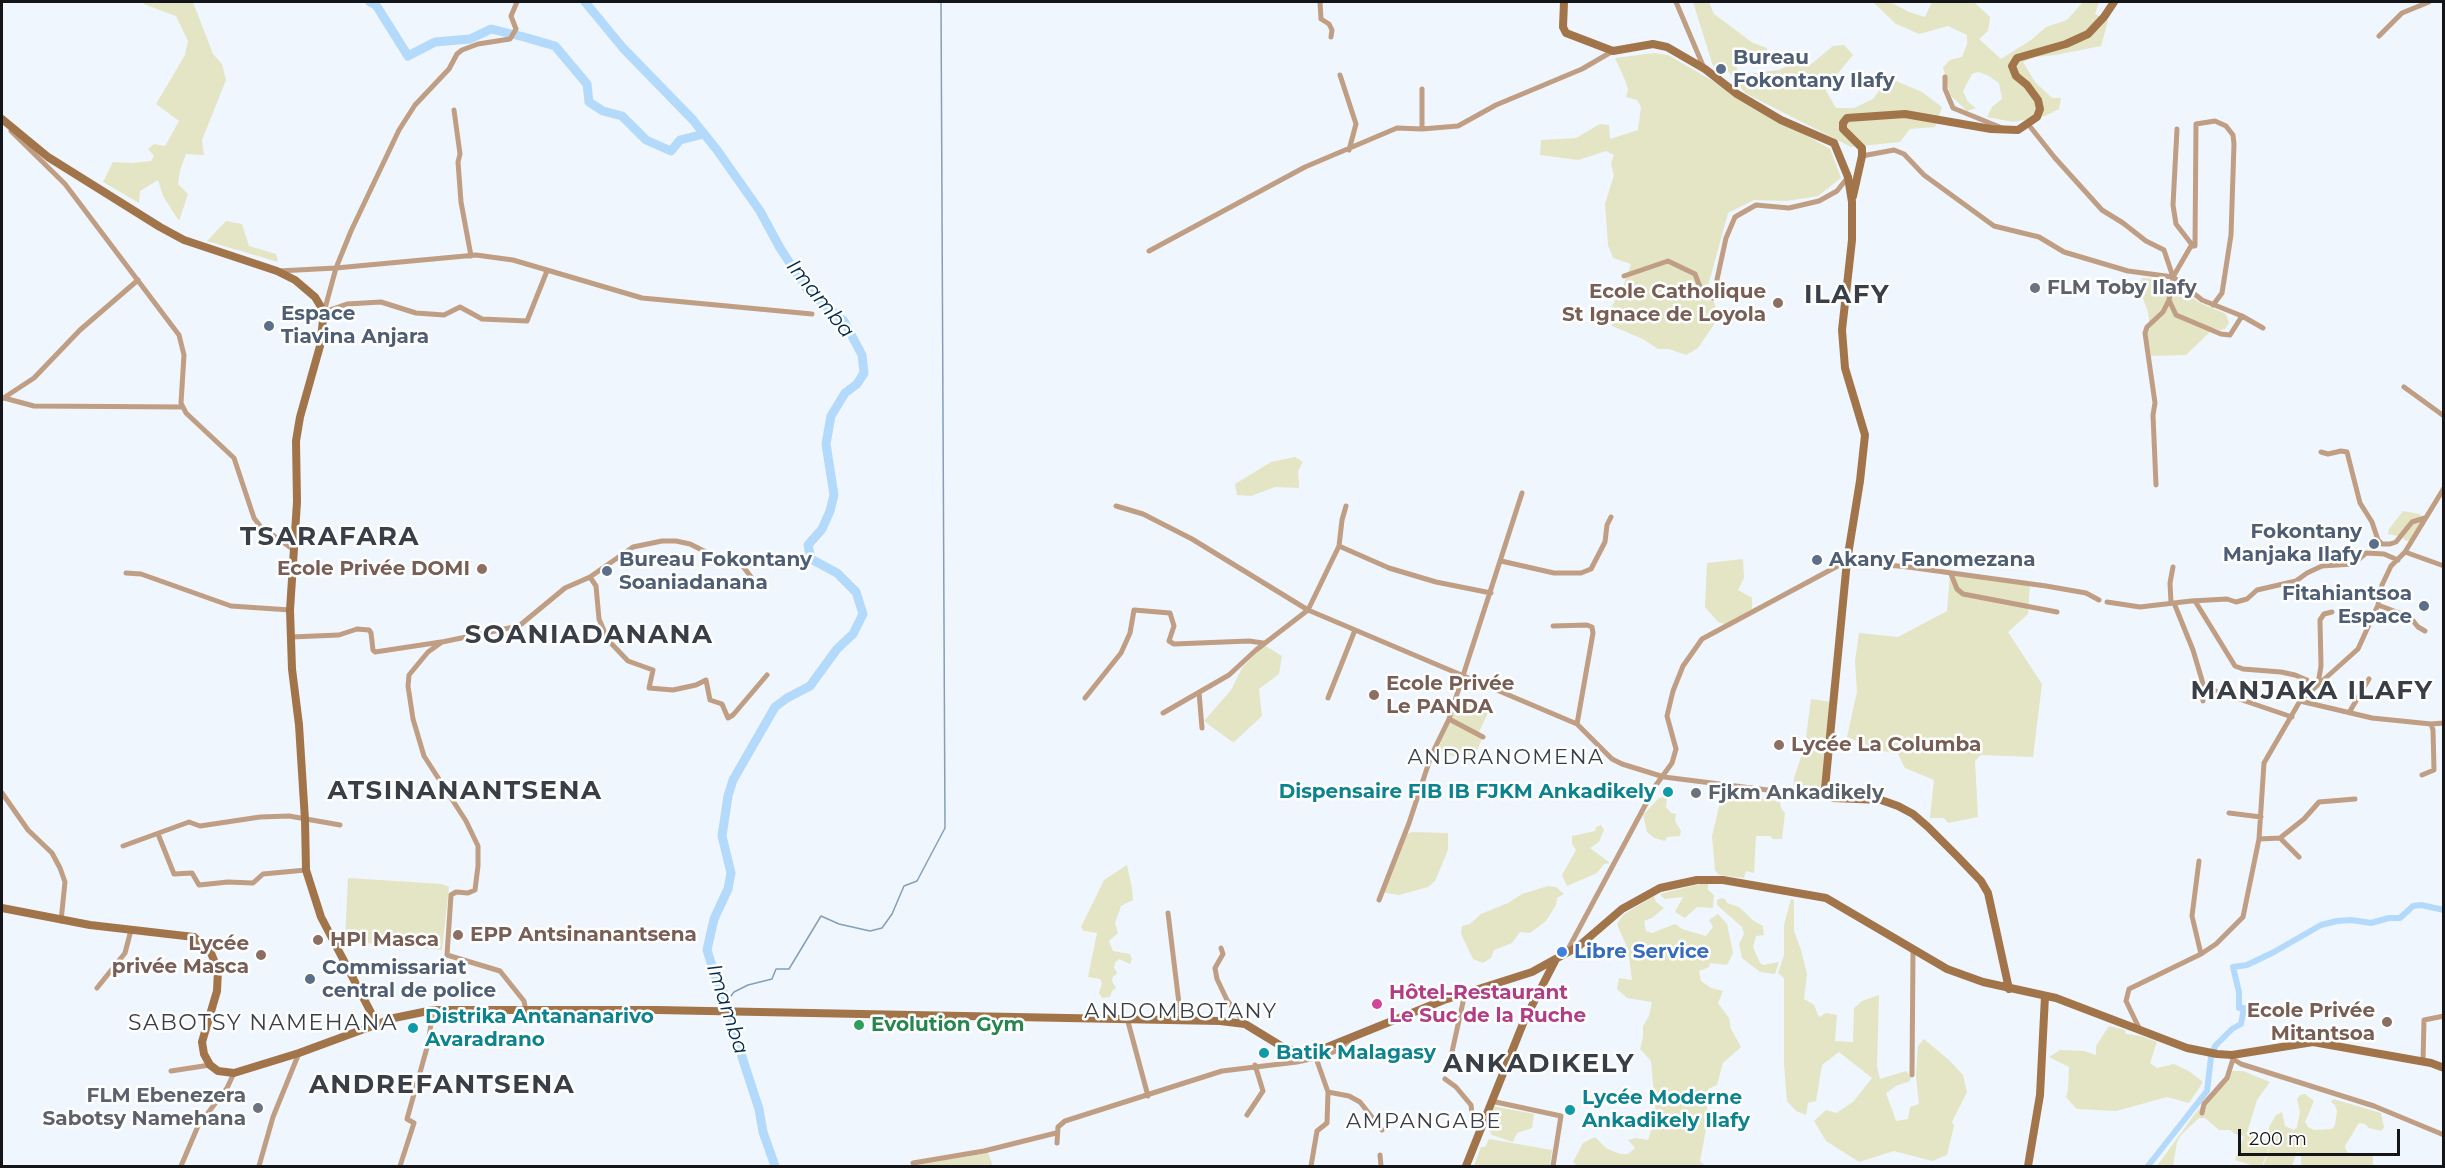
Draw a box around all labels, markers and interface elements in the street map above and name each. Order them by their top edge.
place label: Bureau Fokontany Ilafy [1733,46,1895,93]
marker: Bureau Fokontany Ilafy [1714,62,1728,76]
water label: Imamba [781,255,859,343]
place label: FLM Toby Ilafy [2047,276,2197,300]
district label: ILAFY [1804,279,1890,311]
place label: Ecole Catholique St Ignace de Loyola [1562,280,1766,327]
marker: FLM Toby Ilafy [2028,281,2042,295]
marker: Ecole Catholique St Ignace de Loyola [1771,296,1785,310]
place label: Espace Tiavina Anjara [281,302,429,349]
marker: Espace Tiavina Anjara [262,319,276,333]
place label: Fokontany Manjaka Ilafy [2223,520,2362,567]
district label: TSARAFARA [240,521,420,553]
marker: Fokontany Manjaka Ilafy [2367,537,2381,551]
place label: Bureau Fokontany Soaniadanana [619,548,812,595]
place label: Akany Fanomezana [1829,548,2036,572]
marker: Akany Fanomezana [1810,553,1824,567]
place label: Ecole Privée DOMI [277,557,470,581]
marker: Ecole Privée DOMI [475,562,489,576]
marker: Bureau Fokontany Soaniadanana [600,564,614,578]
place label: Fitahiantsoa Espace [2282,582,2412,629]
marker: Fitahiantsoa Espace [2417,599,2431,613]
district label: SOANIADANANA [465,619,713,651]
place label: Ecole Privée Le PANDA [1386,672,1514,719]
district label: MANJAKA ILAFY [2191,675,2433,707]
marker: Ecole Privée Le PANDA [1367,688,1381,702]
place label: Lycée La Columba [1791,733,1981,757]
marker: Lycée La Columba [1772,738,1786,752]
district label: ANDRANOMENA [1407,745,1605,771]
district label: ATSINANANTSENA [328,775,602,807]
place label: Dispensaire FIB IB FJKM Ankadikely [1279,780,1656,804]
place label: Fjkm Ankadikely [1708,781,1884,805]
marker: Dispensaire FIB IB FJKM Ankadikely [1661,785,1675,799]
marker: Fjkm Ankadikely [1689,786,1703,800]
place label: EPP Antsinanantsena [470,923,697,947]
place label: HPI Masca [330,928,439,952]
marker: EPP Antsinanantsena [451,928,465,942]
place label: Lycée privée Masca [112,932,249,979]
marker: HPI Masca [311,933,325,947]
place label: Libre Service [1574,940,1709,964]
marker: Libre Service [1555,945,1569,959]
marker: Lycée privée Masca [254,948,268,962]
place label: Commissariat central de police [322,956,496,1003]
water label: Imamba [701,961,753,1057]
marker: Commissariat central de police [303,972,317,986]
place label: Hôtel-Restaurant Le Suc de la Ruche [1389,981,1586,1028]
marker: Hôtel-Restaurant Le Suc de la Ruche [1370,997,1384,1011]
district label: ANDOMBOTANY [1084,999,1278,1025]
place label: Ecole Privée Mitantsoa [2247,999,2375,1046]
place label: Distrika Antananarivo Avaradrano [425,1005,654,1052]
district label: SABOTSY NAMEHANA [128,1011,398,1037]
place label: Evolution Gym [871,1013,1025,1037]
marker: Ecole Privée Mitantsoa [2380,1015,2394,1029]
marker: Evolution Gym [852,1018,866,1032]
marker: Distrika Antananarivo Avaradrano [406,1021,420,1035]
place label: Batik Malagasy [1276,1041,1436,1065]
marker: Batik Malagasy [1257,1046,1271,1060]
district label: ANKADIKELY [1443,1048,1635,1080]
district label: ANDREFANTSENA [309,1069,575,1101]
place label: FLM Ebenezera Sabotsy Namehana [43,1084,246,1131]
place label: Lycée Moderne Ankadikely Ilafy [1582,1086,1750,1133]
marker: FLM Ebenezera Sabotsy Namehana [251,1101,265,1115]
marker: Lycée Moderne Ankadikely Ilafy [1563,1103,1577,1117]
district label: AMPANGABE [1346,1109,1502,1135]
scale bar [2241,1117,2403,1155]
text: 200 m [2249,1128,2307,1150]

